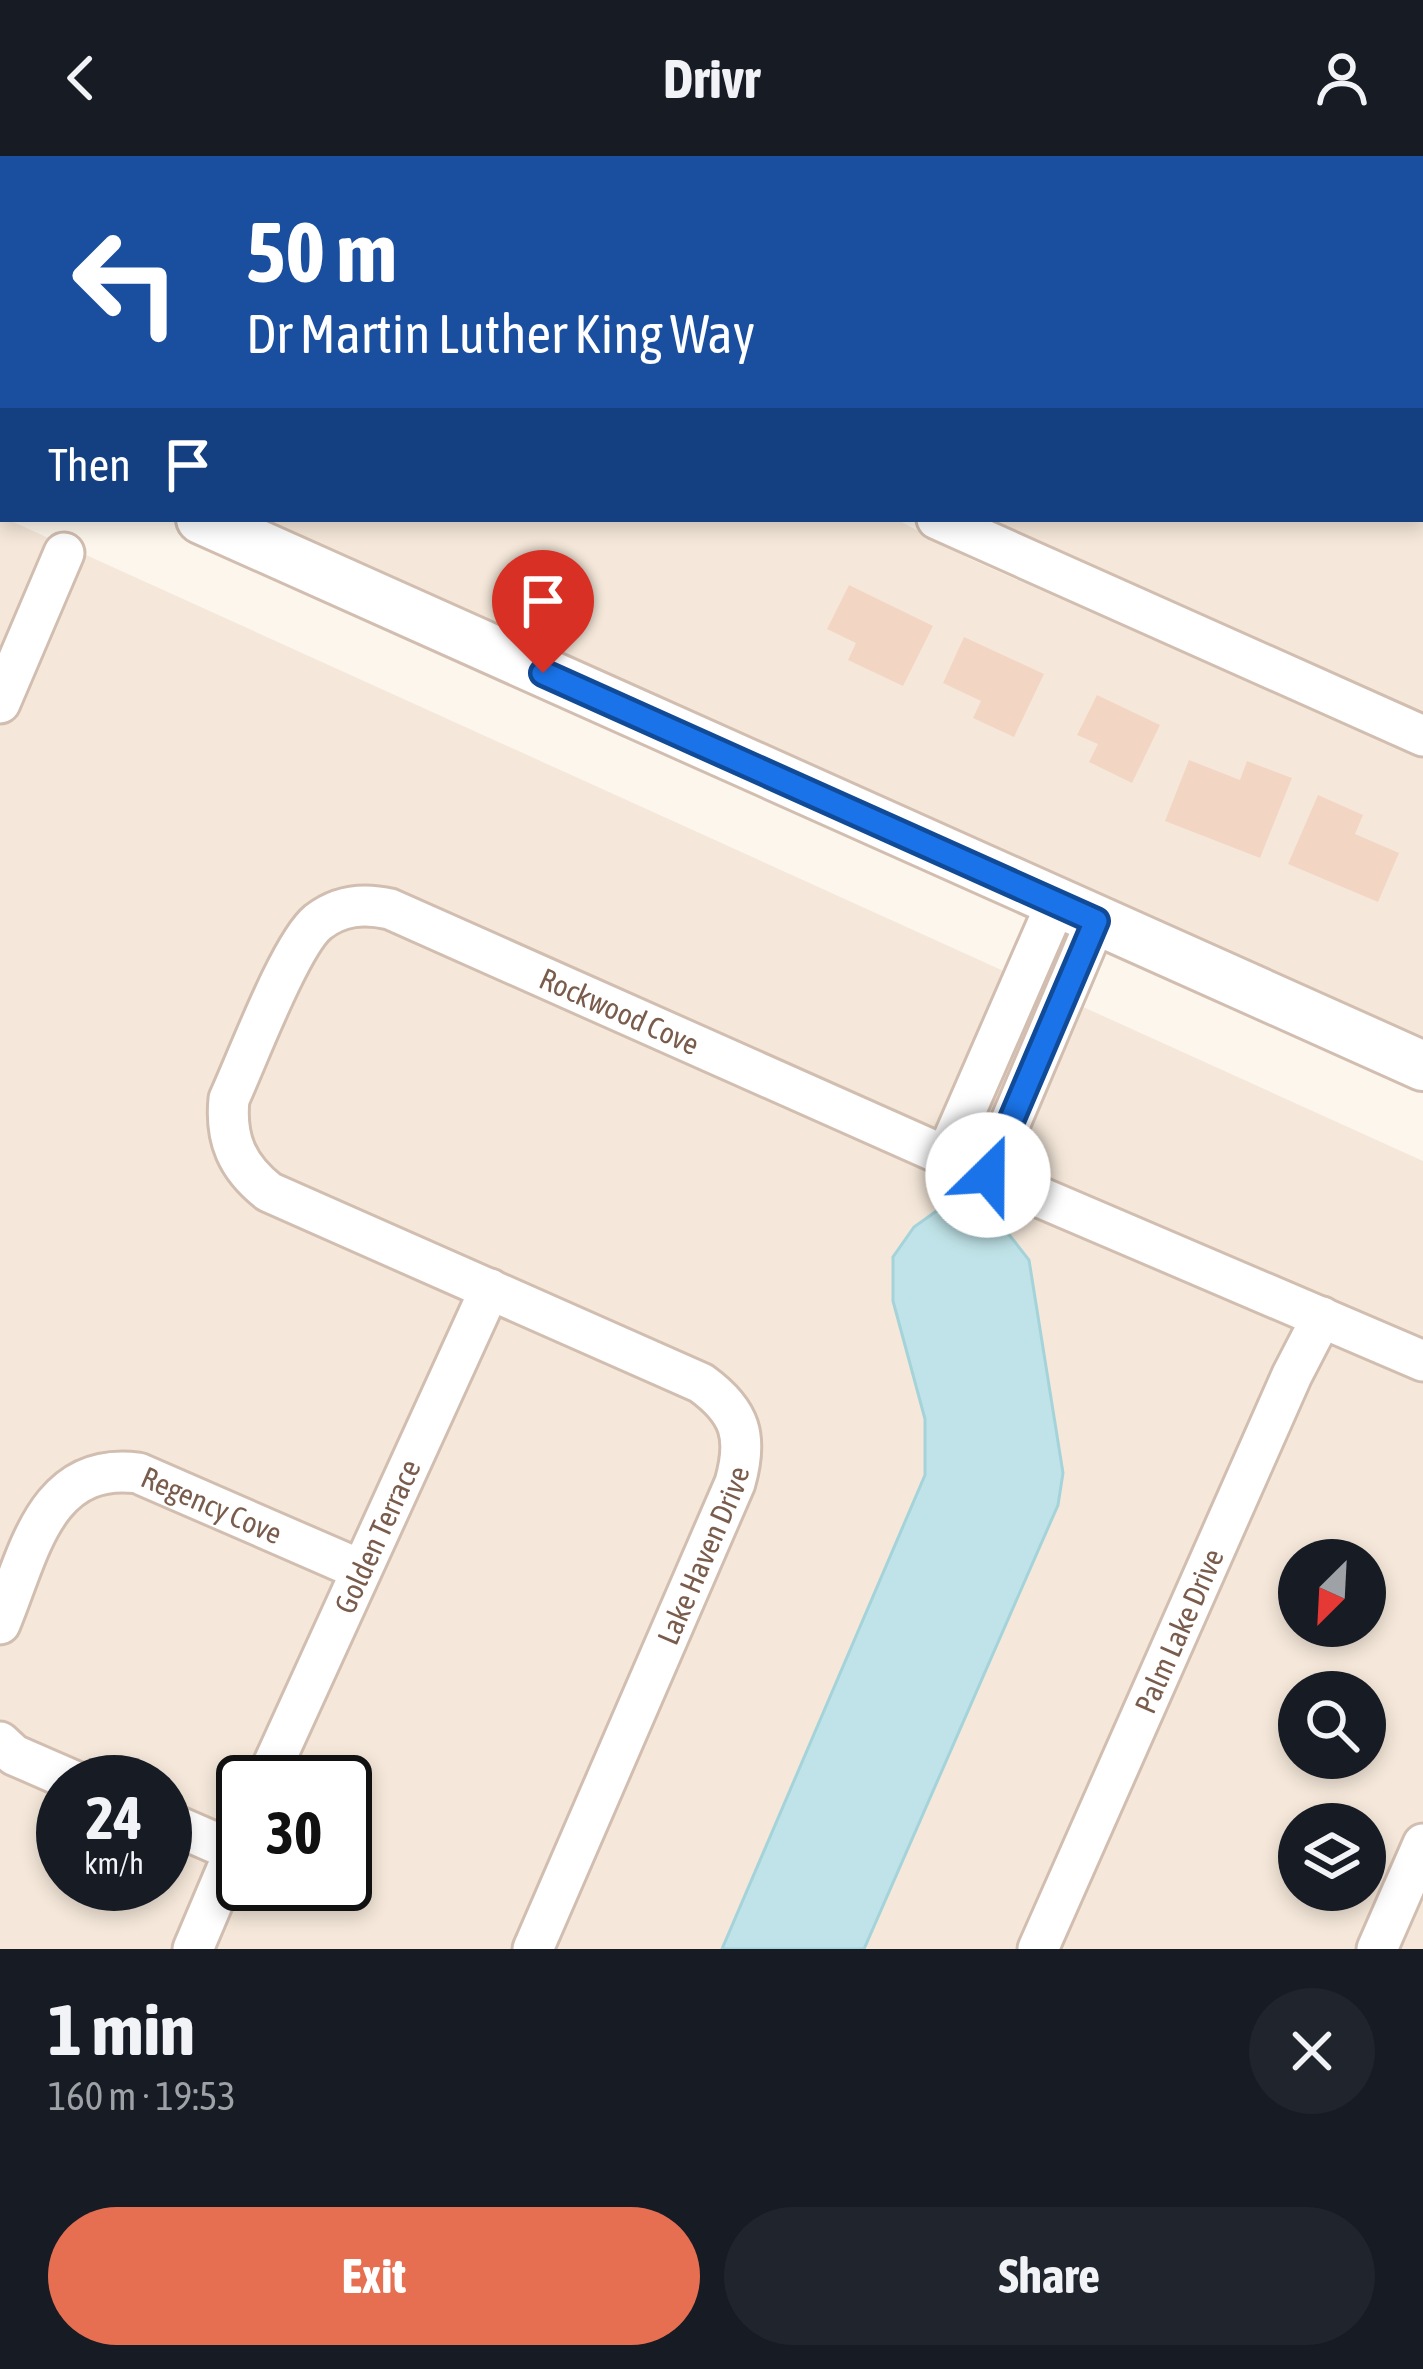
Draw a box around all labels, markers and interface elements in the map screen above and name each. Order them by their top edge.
icon: back [48,45,114,111]
icon: person [1309,45,1375,111]
text: Drivr [663,48,760,109]
icon: left [48,204,204,360]
text: 50 m [246,204,397,300]
text: Dr Martin Luther King Way [246,303,755,364]
icon: arrive [155,432,221,498]
text: Then [48,439,131,491]
pin [492,550,594,673]
icon: arrive [510,568,576,634]
street label: Rockwood Cove [535,961,704,1061]
position arrow [925,1112,1051,1238]
street label: Golden Terrace [327,1454,427,1618]
street label: Regency Cove [136,1460,287,1551]
street label: Lake Haven Drive [650,1463,756,1649]
north arrow [1278,1539,1386,1647]
map controls [1278,1539,1386,1911]
street label: Palm Lake Drive [1128,1543,1230,1718]
button: search [1278,1671,1386,1779]
speed limit sign: 30 [216,1755,372,1911]
text: 24 [86,1783,142,1852]
button: layers [1278,1803,1386,1911]
text: km/h [84,1846,144,1880]
text: 1 min [48,1988,195,2070]
button: close [1249,1988,1375,2114]
text: 160 m · 19:53 [48,2074,236,2118]
button: Exit [48,2207,700,2345]
button: Share [724,2207,1375,2345]

